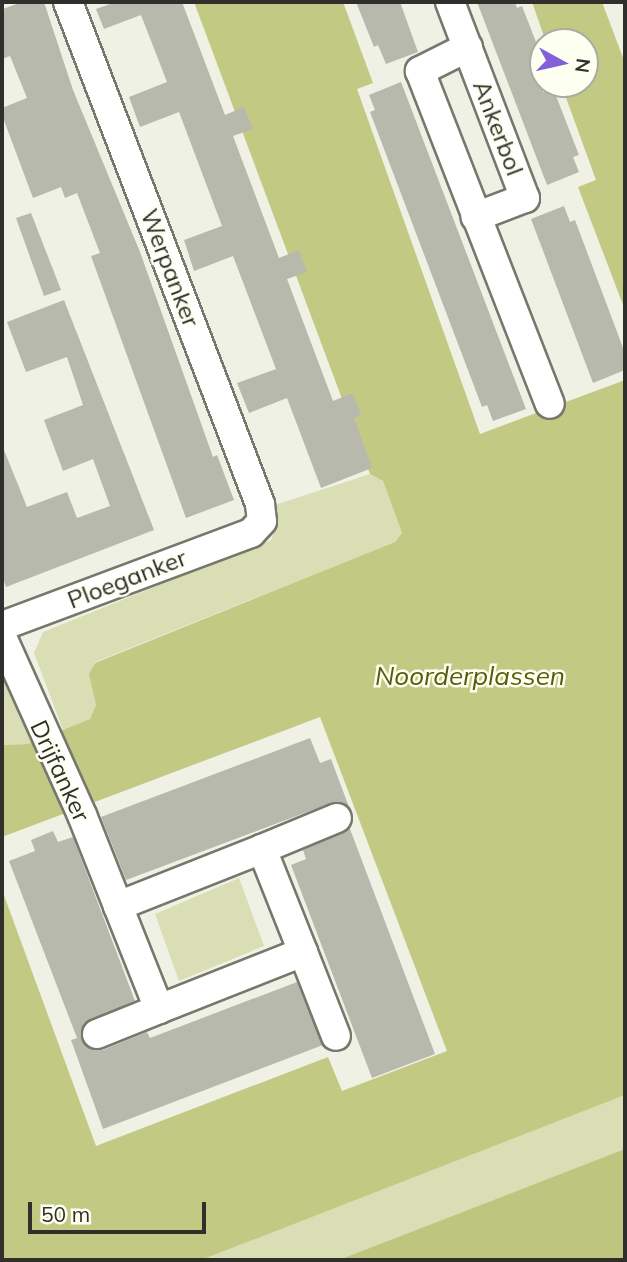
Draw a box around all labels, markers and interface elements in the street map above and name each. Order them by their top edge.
north arrow [529,28,599,98]
text: N [570,57,596,74]
street label: Ankerbol [467,76,529,180]
street label: Werpanker [134,205,206,331]
street label: Ploeganker [64,543,190,615]
water label: Noorderplassen [375,660,565,692]
street label: Drijfanker [24,716,96,826]
scale bar [32,1188,210,1232]
text: 50 m [41,1201,90,1227]

